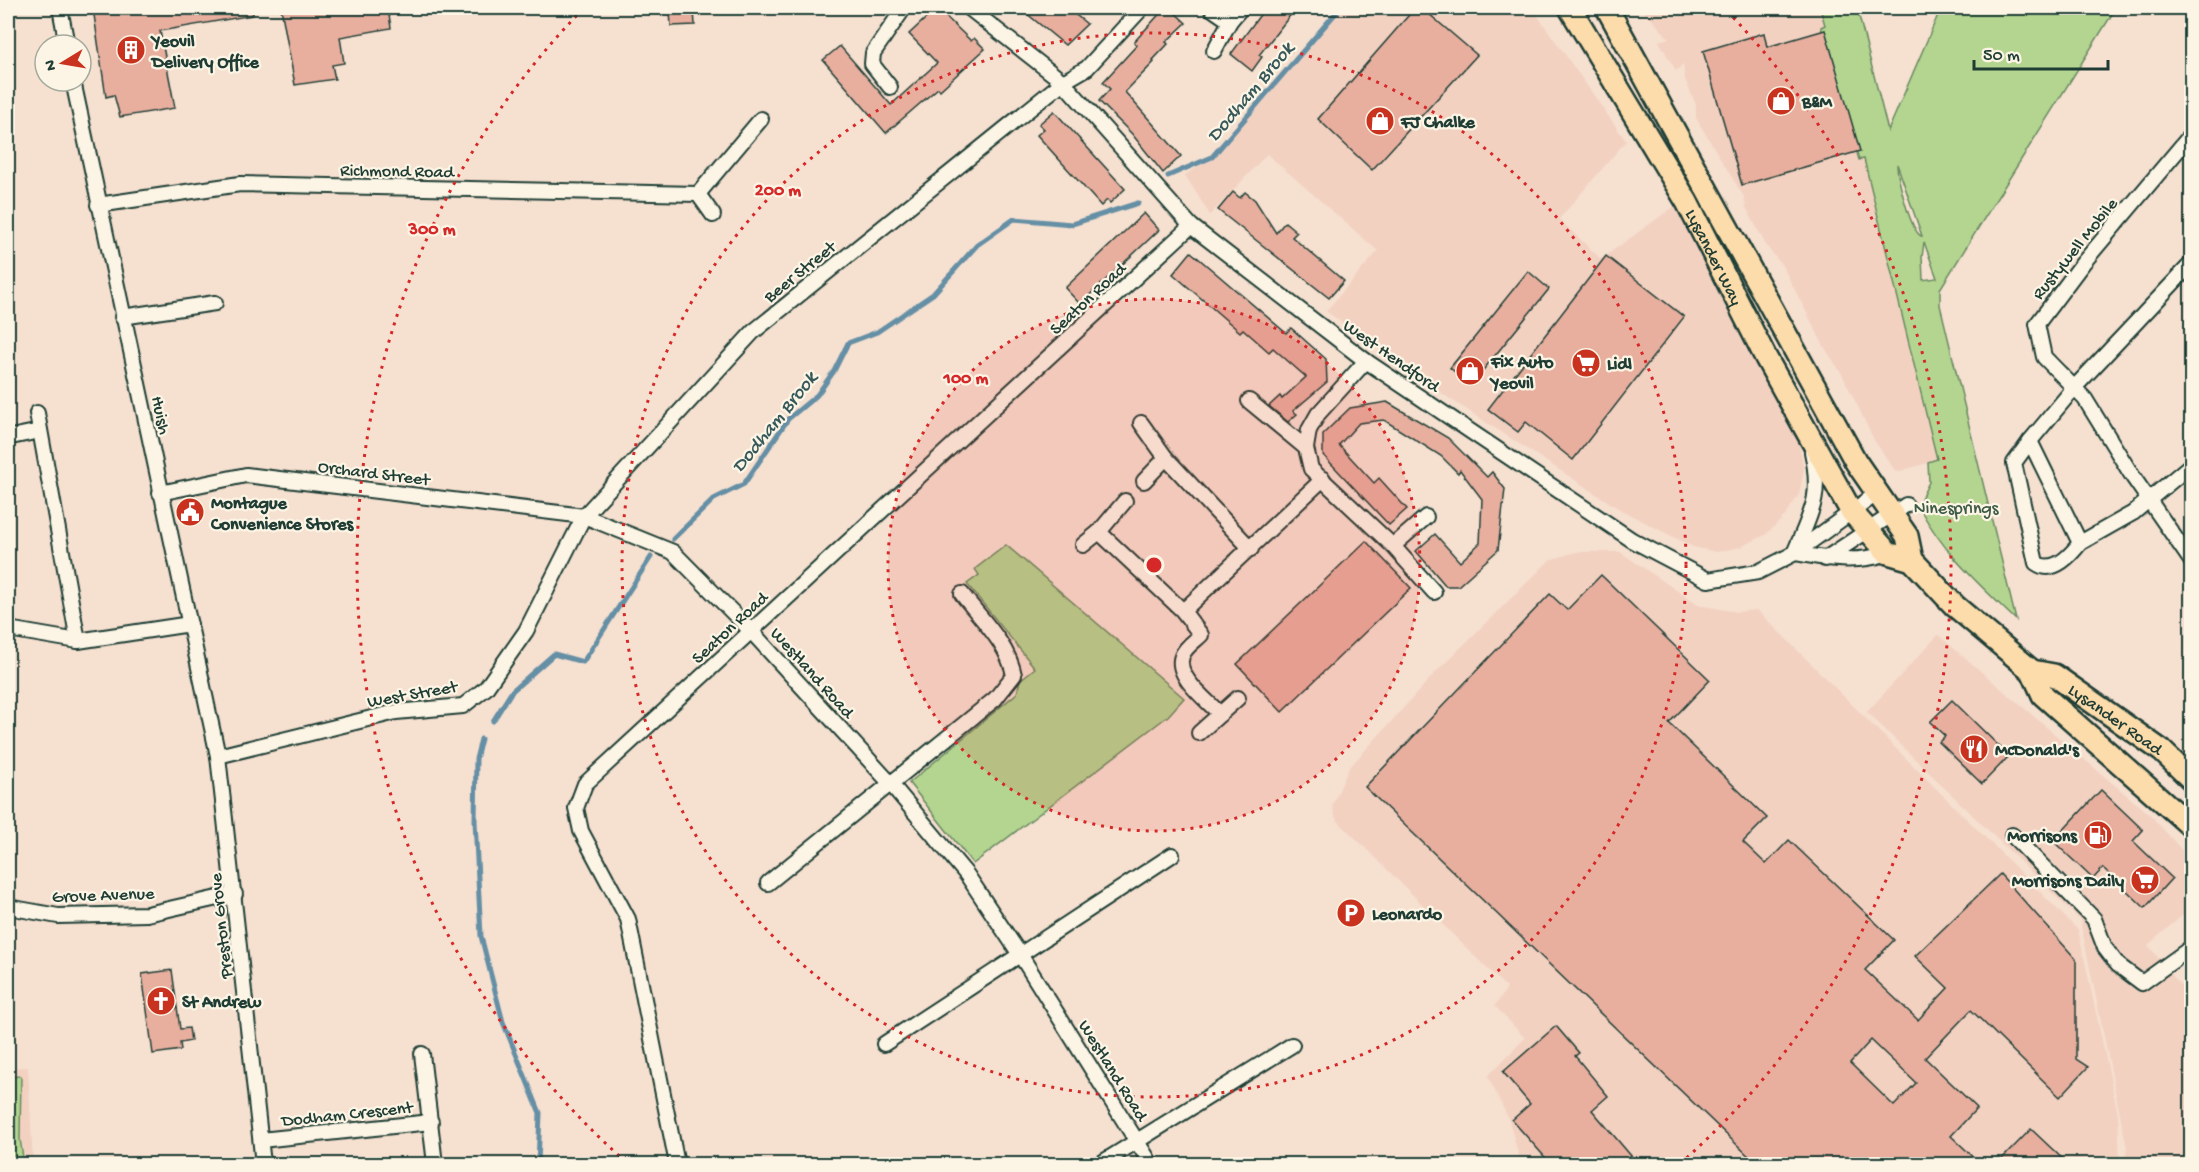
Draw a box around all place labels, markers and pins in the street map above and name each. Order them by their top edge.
place label: Yeovil Delivery Office [150,32,259,74]
building icon: Yeovil Delivery Office [115,34,147,66]
shop icon: B&M [1765,85,1797,117]
place label: B&M [1801,93,1832,114]
shop icon: FJ Chalke [1364,105,1396,137]
place label: FJ Chalke [1400,113,1475,134]
supermarket icon: Lidl [1570,347,1602,379]
place label: Fix Auto Yeovil [1489,353,1554,395]
shop icon: Fix Auto Yeovil [1454,355,1486,387]
place label: Lidl [1607,355,1632,376]
place label: Montague Convenience Stores [210,494,355,536]
public building icon: Montague Convenience Stores [174,496,206,528]
centre of rings [1144,555,1164,575]
restaurant icon: McDonald's [1958,733,1990,765]
place label: McDonald's [1995,741,2080,762]
fuel station icon: Morrisons [2082,819,2114,851]
place label: Morrisons [2007,827,2078,848]
supermarket icon: Morrisons Daily [2129,864,2161,896]
place label: Morrisons Daily [2012,872,2124,893]
parking icon: Leonardo [1335,897,1367,929]
place label: Leonardo [1372,905,1443,926]
church icon: St Andrew [145,985,177,1017]
place label: St Andrew [182,993,262,1014]

